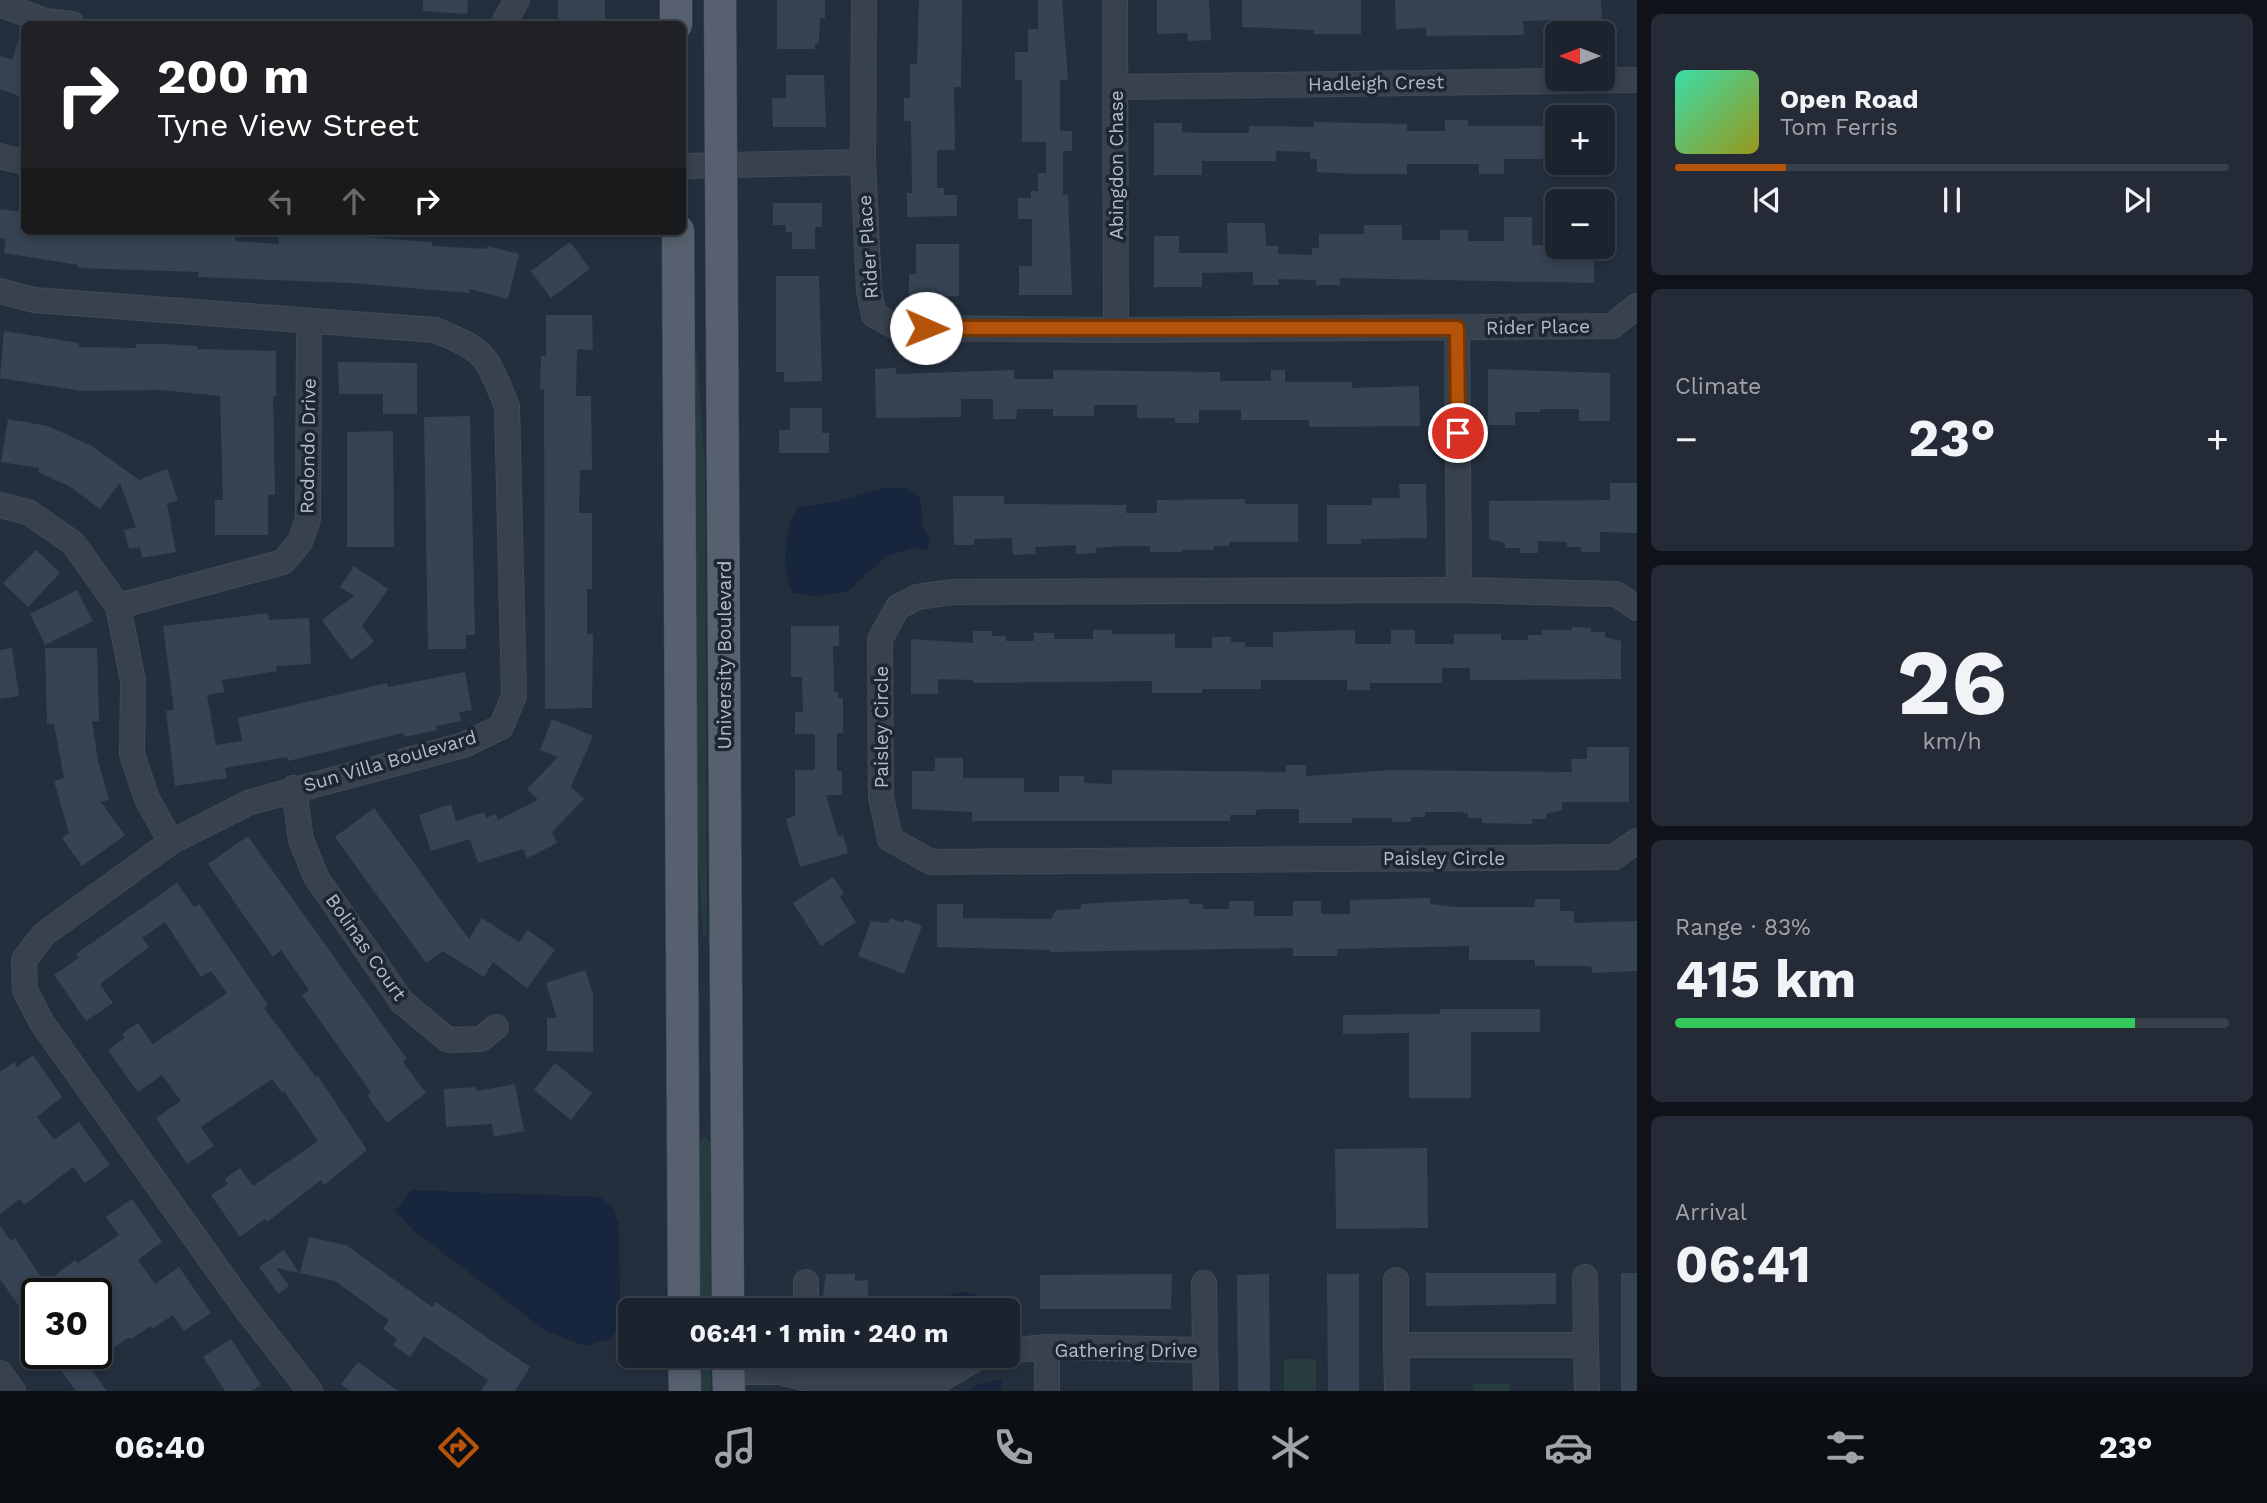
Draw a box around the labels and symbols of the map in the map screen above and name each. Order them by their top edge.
north arrow [1545,21,1615,91]
street label: Hadleigh Crest [1308,70,1444,96]
street label: Abingdon Chase [1105,90,1128,240]
street label: Rider Place [853,194,883,300]
position arrow [889,291,963,365]
street label: Rider Place [1486,315,1590,339]
street label: Rodondo Drive [295,378,321,514]
pin [1428,403,1488,463]
street label: University Boulevard [713,561,736,750]
street label: Paisley Circle [870,666,893,788]
street label: Sun Villa Boulevard [301,725,479,797]
street label: Paisley Circle [1383,847,1505,870]
street label: Bolinas Court [321,889,411,1005]
speed limit sign: 30 [21,1278,112,1369]
street label: Gathering Drive [1054,1339,1198,1362]

